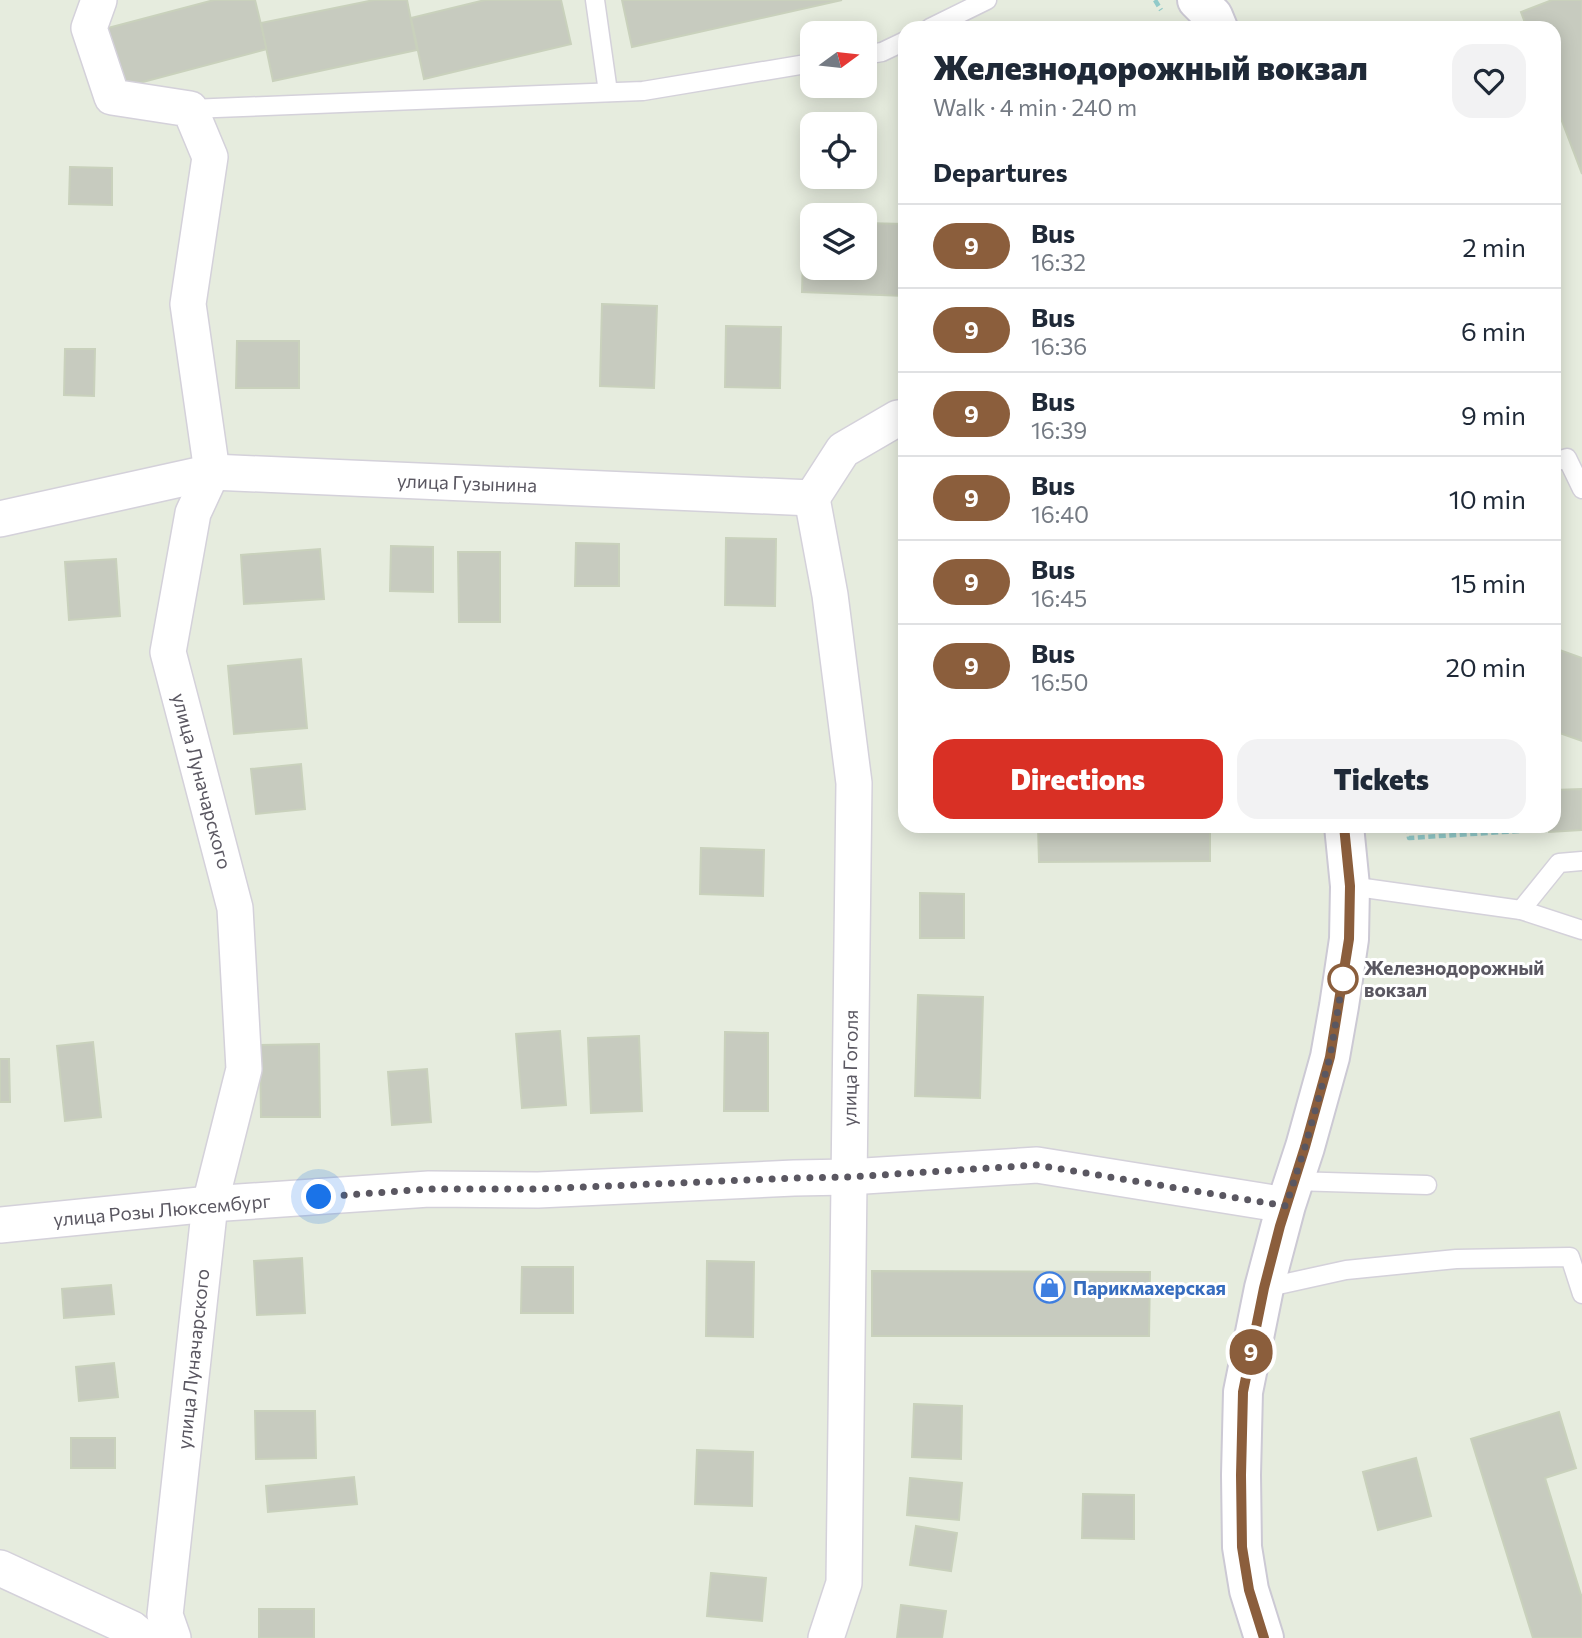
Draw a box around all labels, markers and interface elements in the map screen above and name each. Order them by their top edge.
north arrow [800,21,877,98]
map controls [800,21,877,280]
button: heart [1452,44,1526,118]
text: Железнодорожный вокзал [933,46,1368,87]
text: Walk · 4 min · 240 m [933,93,1137,121]
button: locate [800,112,877,189]
text: Departures [933,156,1068,187]
button: layers [800,203,877,280]
text: Bus [1031,217,1075,248]
text: 9 [964,231,979,260]
text: 2 min [1462,231,1526,262]
text: 16:32 [1031,248,1086,276]
text: Bus [1031,301,1075,332]
text: 9 [964,315,979,344]
text: 6 min [1461,315,1526,346]
text: 16:36 [1031,332,1087,360]
text: Bus [1031,385,1075,416]
text: 9 [964,399,979,428]
text: 9 min [1461,399,1526,430]
text: 16:39 [1031,416,1087,444]
street label: улица Гузынина [397,469,538,496]
text: Bus [1031,469,1075,500]
text: 9 [964,483,979,512]
text: 10 min [1449,483,1526,514]
text: 16:40 [1031,500,1089,528]
text: Bus [1031,553,1075,584]
text: 9 [964,567,979,596]
text: 15 min [1451,567,1526,598]
text: 16:45 [1031,584,1087,612]
text: Bus [1031,637,1075,668]
text: 9 [964,651,979,680]
text: 20 min [1445,651,1526,682]
text: 16:50 [1031,668,1088,696]
street label: улица Луначарского [168,690,237,871]
button: Directions [933,739,1223,819]
button: Tickets [1237,739,1526,819]
place label: Железнодорожный вокзал [1364,956,1544,1001]
marker: Железнодорожный вокзал [1328,964,1358,994]
street label: улица Гоголя [837,1009,862,1126]
your location [301,1179,336,1214]
street label: улица Розы Люксембург [52,1189,272,1230]
street label: улица Луначарского [172,1268,213,1450]
shop icon: Парикмахерская [1033,1271,1067,1305]
place label: Парикмахерская [1073,1276,1226,1299]
line badge: 9 [1228,1329,1274,1375]
text: 9 [1244,1337,1258,1366]

